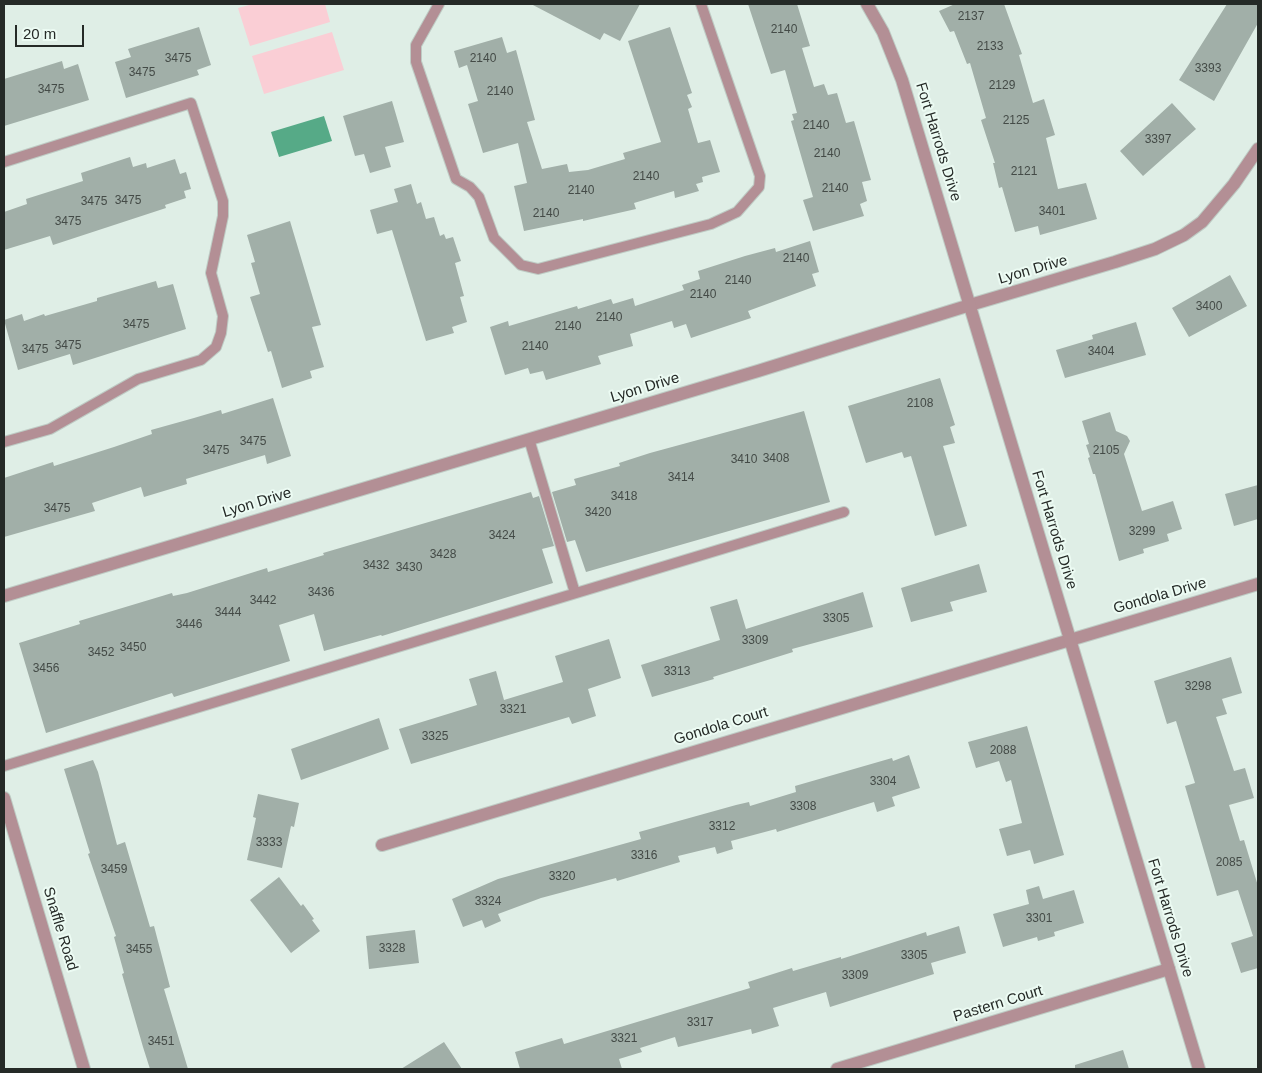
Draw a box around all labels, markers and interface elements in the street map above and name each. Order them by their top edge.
house number: 2137 [958,10,984,24]
scale bar [18,15,86,47]
house number: 2140 [771,23,797,37]
text: 20 m [23,25,56,42]
house number: 2133 [977,40,1003,54]
house number: 3475 [165,52,191,66]
house number: 2140 [470,52,496,66]
house number: 3393 [1195,62,1221,76]
house number: 3475 [129,66,155,80]
house number: 2129 [989,79,1015,93]
street label: Fort Harrods Drive [911,80,965,204]
house number: 3475 [38,83,64,97]
house number: 2140 [487,85,513,99]
house number: 2125 [1003,114,1029,128]
house number: 2140 [803,119,829,133]
house number: 3397 [1145,133,1171,147]
house number: 2140 [814,147,840,161]
house number: 2121 [1011,165,1037,179]
house number: 2140 [633,170,659,184]
house number: 2140 [822,182,848,196]
house number: 2140 [568,184,594,198]
house number: 3475 [115,194,141,208]
house number: 3475 [81,195,107,209]
house number: 3401 [1039,205,1065,219]
house number: 2140 [533,207,559,221]
house number: 3475 [55,215,81,229]
house number: 2140 [783,252,809,266]
street label: Lyon Drive [996,252,1070,288]
house number: 2140 [725,274,751,288]
house number: 2140 [690,288,716,302]
house number: 3400 [1196,300,1222,314]
house number: 2140 [596,311,622,325]
house number: 3475 [123,318,149,332]
house number: 2140 [555,320,581,334]
house number: 3475 [55,339,81,353]
house number: 2140 [522,340,548,354]
house number: 3475 [22,343,48,357]
house number: 3404 [1088,345,1114,359]
street label: Lyon Drive [608,369,682,407]
house number: 2108 [907,397,933,411]
house number: 3475 [240,435,266,449]
house number: 3475 [203,444,229,458]
house number: 2105 [1093,444,1119,458]
house number: 3408 [763,452,789,466]
house number: 3410 [731,453,757,467]
street label: Fort Harrods Drive [1027,468,1081,592]
house number: 3414 [668,471,694,485]
street label: Lyon Drive [220,484,294,522]
house number: 3418 [611,490,637,504]
house number: 3475 [44,502,70,516]
house number: 3420 [585,506,611,520]
house number: 3299 [1129,525,1155,539]
house number: 3424 [489,529,515,543]
house number: 3428 [430,548,456,562]
house number: 3432 [363,559,389,573]
house number: 3430 [396,561,422,575]
street label: Gondola Drive [1111,574,1209,618]
house number: 3436 [308,586,334,600]
house number: 3442 [250,594,276,608]
house number: 3444 [215,606,241,620]
house number: 3305 [823,612,849,626]
house number: 3446 [176,618,202,632]
house number: 3309 [742,634,768,648]
house number: 3450 [120,641,146,655]
house number: 3452 [88,646,114,660]
house number: 3456 [33,662,59,676]
house number: 3313 [664,665,690,679]
house number: 3298 [1185,680,1211,694]
house number: 3321 [500,703,526,717]
street label: Gondola Court [672,703,770,749]
house number: 3325 [422,730,448,744]
house number: 2088 [990,744,1016,758]
house number: 3304 [870,775,896,789]
house number: 3308 [790,800,816,814]
house number: 3312 [709,820,735,834]
house number: 3333 [256,836,282,850]
house number: 3316 [631,849,657,863]
street label: Fort Harrods Drive [1143,856,1197,980]
house number: 2085 [1216,856,1242,870]
house number: 3459 [101,863,127,877]
house number: 3320 [549,870,575,884]
street label: Snaffle Road [39,885,81,973]
house number: 3324 [475,895,501,909]
house number: 3301 [1026,912,1052,926]
house number: 3328 [379,942,405,956]
house number: 3455 [126,943,152,957]
house number: 3305 [901,949,927,963]
house number: 3309 [842,969,868,983]
street label: Pastern Court [951,982,1045,1026]
house number: 3317 [687,1016,713,1030]
house number: 3321 [611,1032,637,1046]
house number: 3451 [148,1035,174,1049]

